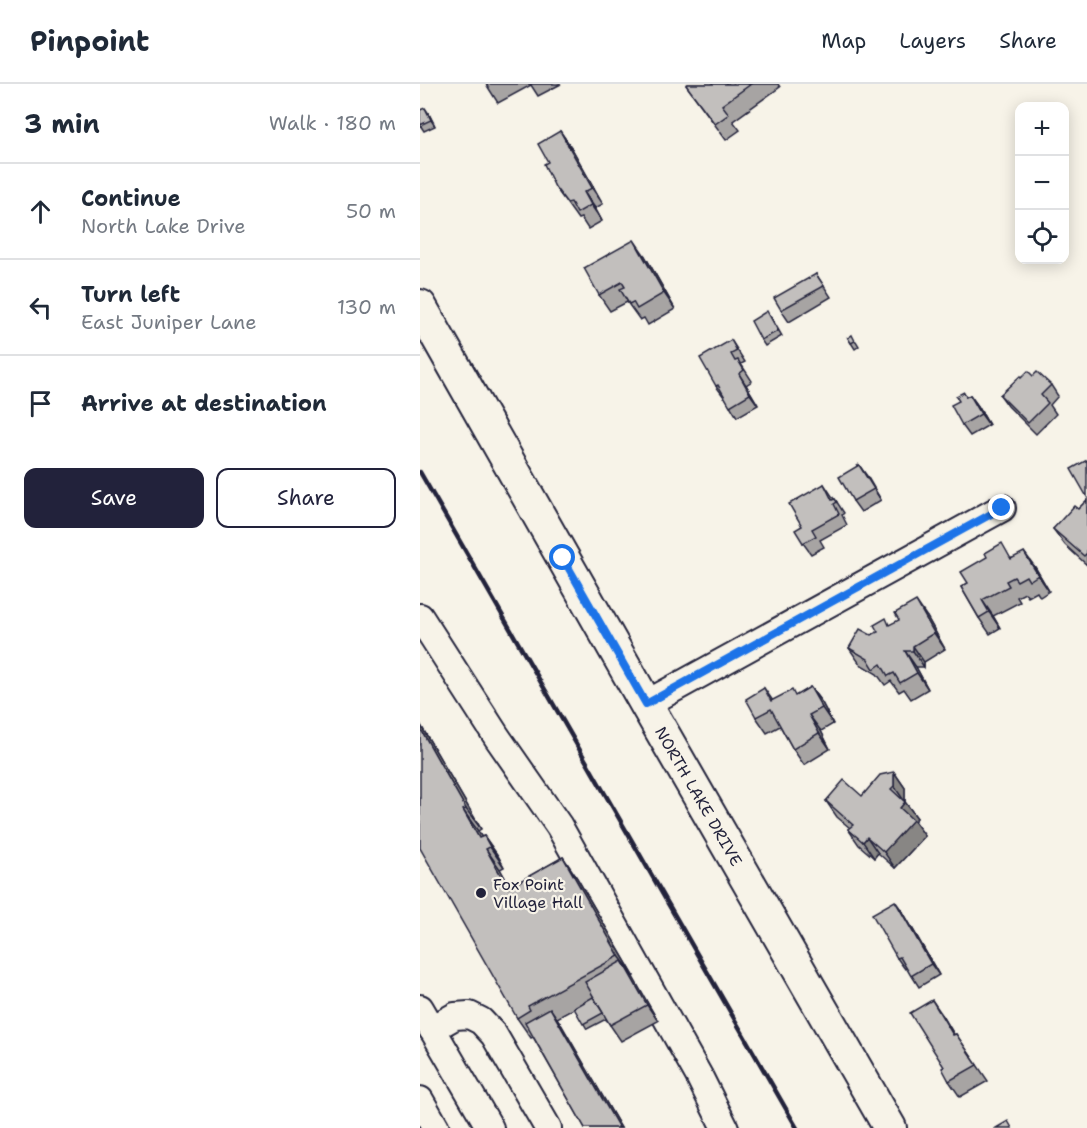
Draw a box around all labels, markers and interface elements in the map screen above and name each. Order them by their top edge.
text: Pinpoint [30,22,149,60]
text: Map [821,27,866,55]
text: Layers [899,27,966,55]
text: Share [999,27,1057,55]
map controls [1015,102,1069,264]
button: + [1015,102,1069,156]
text: 3 min [24,106,100,141]
text: Walk · 180 m [269,110,396,136]
button: − [1015,156,1069,210]
text: Continue [81,184,181,213]
icon: ahead [24,195,57,228]
text: 50 m [346,198,396,224]
button: locate [1015,210,1069,264]
text: North Lake Drive [81,213,246,239]
text: Turn left [81,280,180,309]
icon: left [24,291,57,324]
text: 130 m [337,294,396,320]
text: East Juniper Lane [81,309,257,335]
icon: arrive [24,387,57,420]
text: Arrive at destination [81,389,327,418]
button: Save [24,468,204,528]
button: Share [216,468,396,528]
route end [988,494,1014,520]
route start [549,544,575,570]
street label: NORTH LAKE DRIVE [651,723,747,870]
place label: Fox Point Village Hall [493,874,583,913]
marker: Fox Point Village Hall [474,886,488,900]

